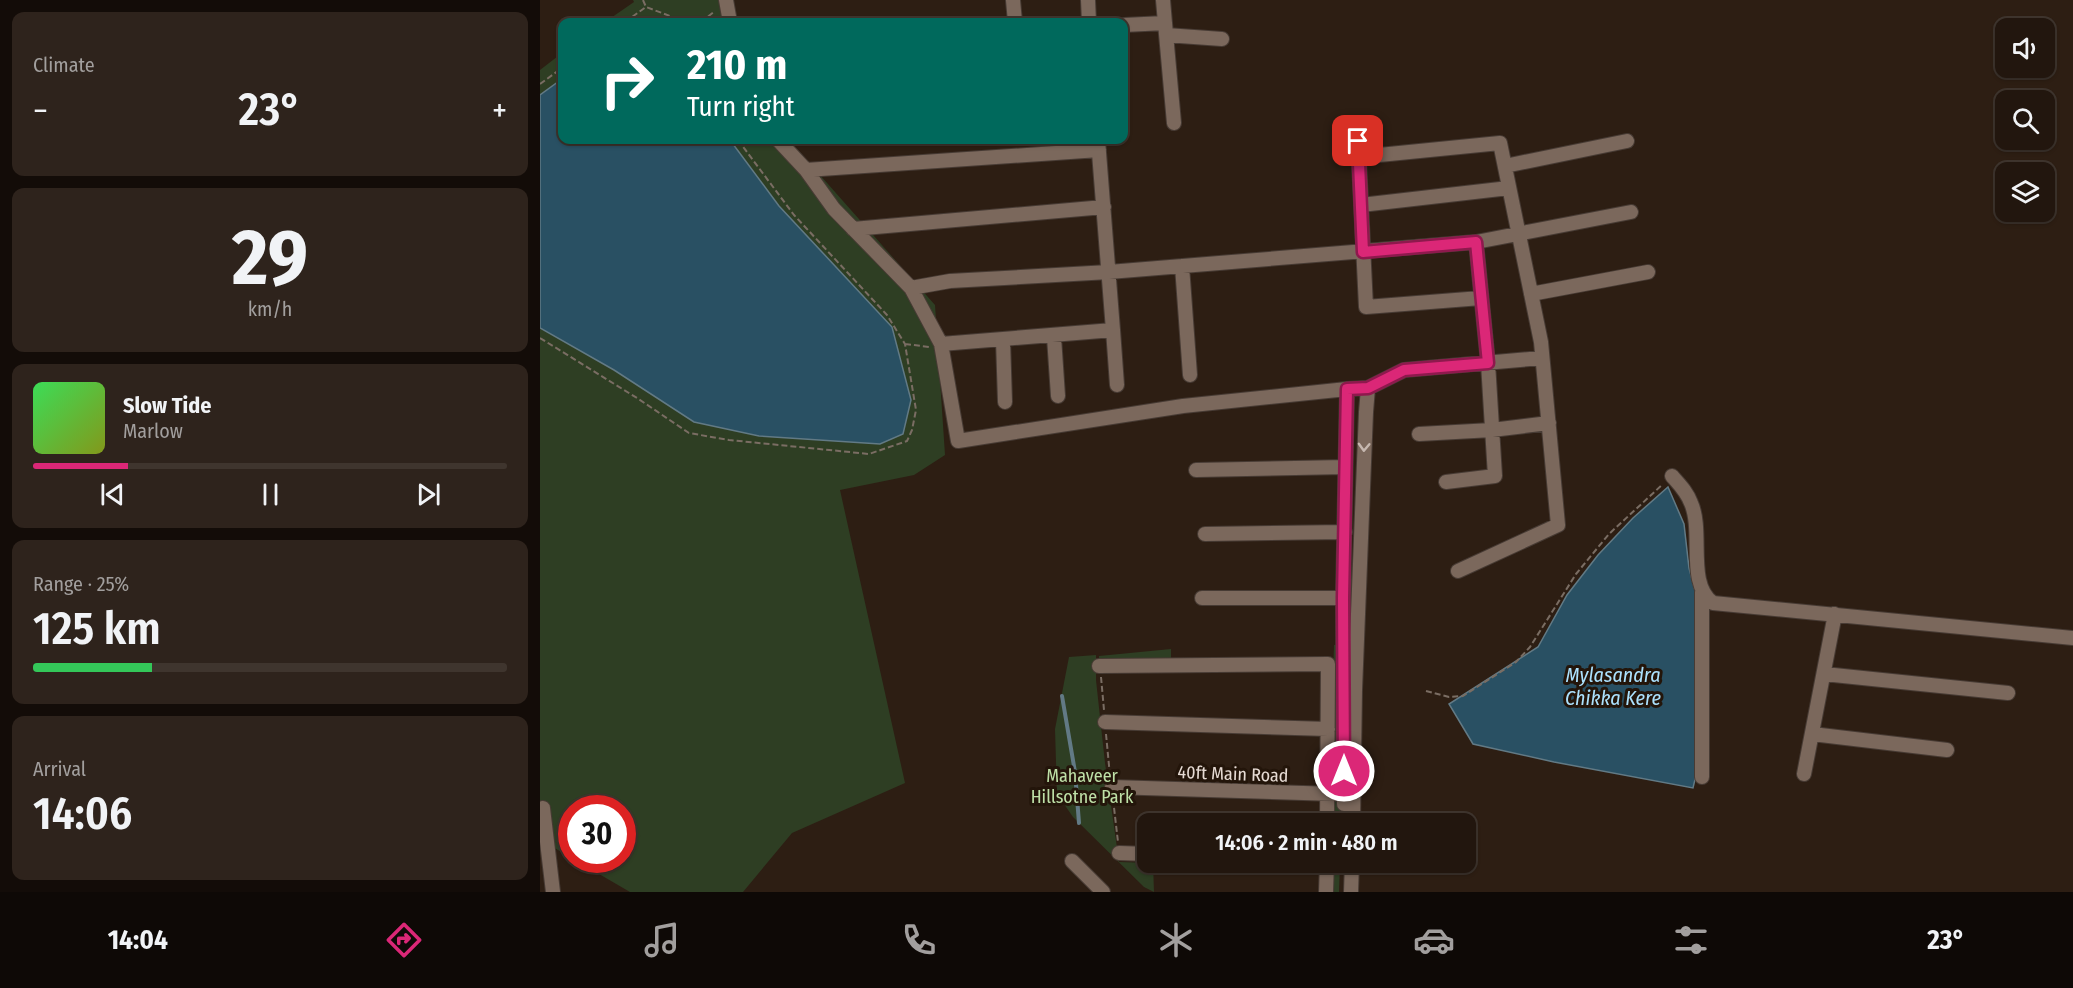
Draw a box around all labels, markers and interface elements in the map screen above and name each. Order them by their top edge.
map controls [1995,18,2055,222]
button: sound [1995,18,2055,78]
text: 210 m [687,40,787,90]
icon: right [588,42,666,120]
text: Climate [33,53,95,77]
text: 23° [239,83,301,137]
button: search [1995,90,2055,150]
text: − [33,91,48,131]
text: + [492,91,507,131]
text: Turn right [687,91,795,123]
pin [1332,115,1383,166]
icon: arrive [1341,124,1374,157]
button: layers [1995,162,2055,222]
text: 29 [232,211,308,305]
text: km/h [248,297,292,321]
text: Slow Tide [123,392,211,419]
text: Marlow [123,419,183,443]
one-way arrow [1358,442,1371,451]
icon: previous [96,478,129,511]
icon: pause [254,478,287,511]
icon: next [412,478,445,511]
text: Range · 25% [33,572,129,596]
text: 125 km [33,602,161,656]
water label: Mylasandra Chikka Kere [1565,663,1661,710]
position arrow [1312,739,1376,803]
text: Arrival [33,757,86,781]
street label: 40ft Main Road [1177,761,1289,787]
park label: Mahaveer Hillsotne Park [1031,765,1134,808]
text: 14:06 [33,787,132,841]
speed limit sign: 30 [558,795,636,873]
text: 14:06 · 2 min · 480 m [1215,829,1398,856]
icon: directions [383,919,425,961]
icon: music [641,919,683,961]
icon: phone [898,919,940,961]
icon: climate [1155,919,1197,961]
icon: car [1413,919,1455,961]
icon: filters [1670,919,1712,961]
text: 14:04 [108,924,168,956]
text: 23° [1927,924,1965,956]

